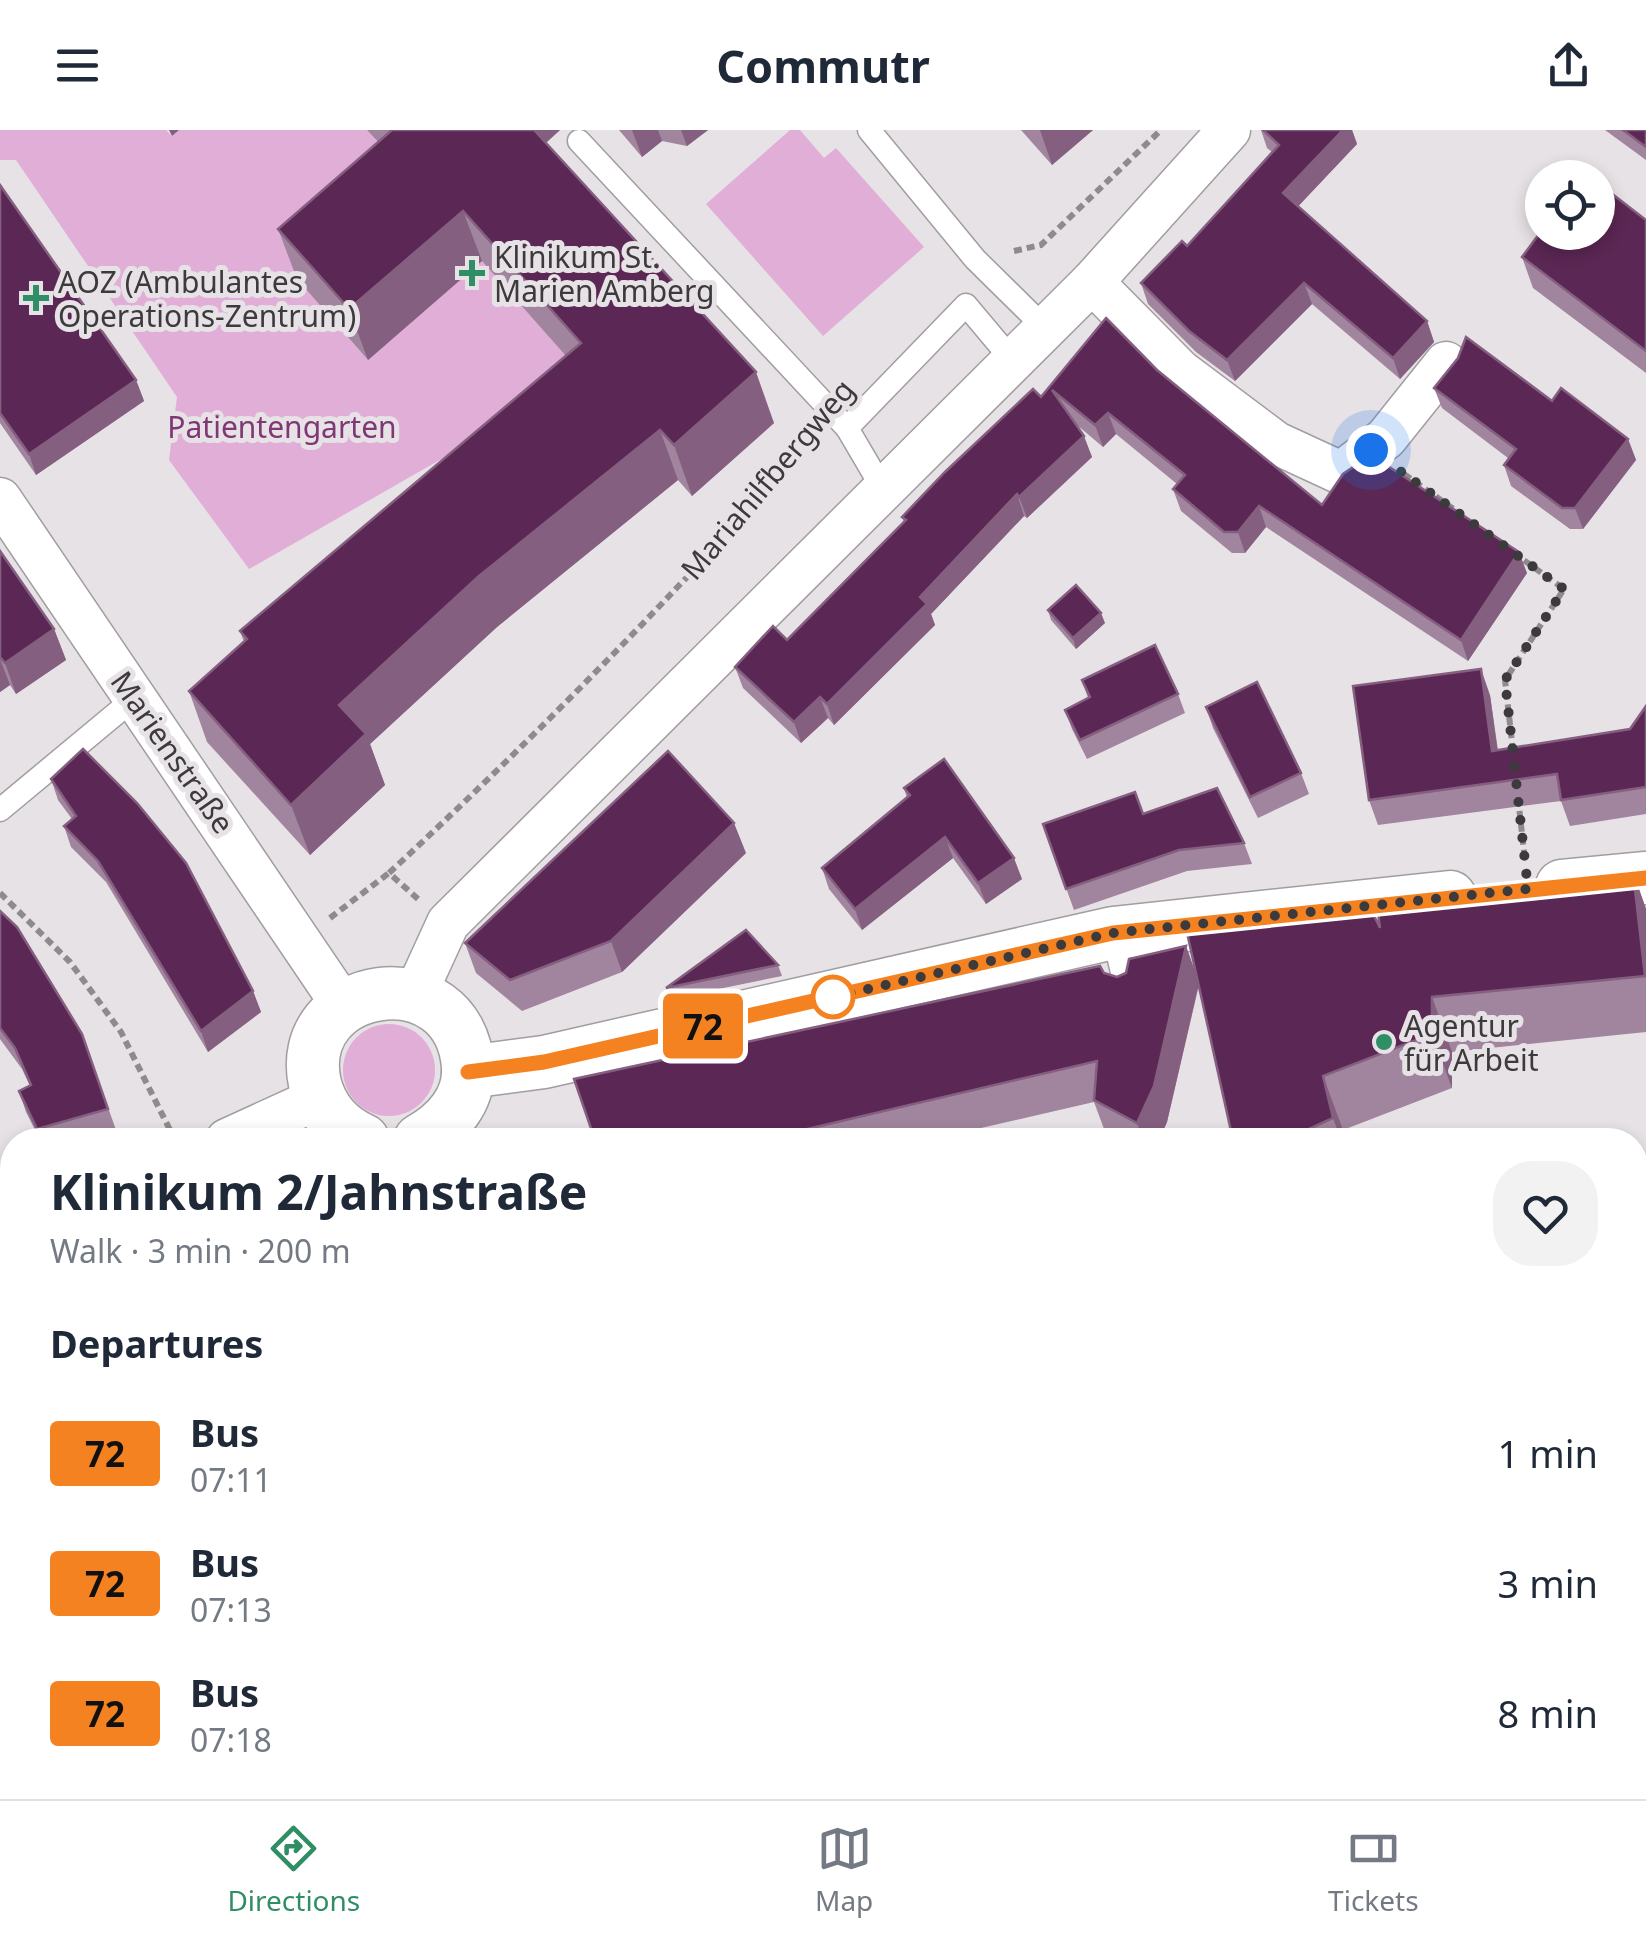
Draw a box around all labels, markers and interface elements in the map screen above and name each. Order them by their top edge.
text: Commutr [716,35,930,96]
icon: menu [50,38,105,93]
icon: share [1541,38,1596,93]
map controls [1525,160,1615,250]
button: locate [1525,160,1615,250]
place label: Klinikum St. Marien Amberg [494,236,715,311]
marker: Klinikum St. Marien Amberg [459,260,485,286]
place label: AOZ (Ambulantes Operations-Zentrum) [58,261,356,336]
marker: AOZ (Ambulantes Operations-Zentrum) [23,285,49,311]
street label: Mariahilfbergweg [671,370,863,588]
park label: Patientengarten [167,406,397,447]
your location [1346,425,1396,475]
street label: Marienstraße [102,663,244,841]
unlabelled marker [812,976,854,1018]
line badge: 72 [658,994,748,1058]
text: 72 [683,1003,723,1050]
place label: Agentur für Arbeit [1404,1005,1539,1080]
marker: Agentur für Arbeit [1373,1031,1395,1053]
text: Klinikum 2/Jahnstraße [50,1159,587,1224]
button: heart [1493,1161,1598,1266]
text: Walk · 3 min · 200 m [50,1229,351,1272]
text: Departures [50,1317,263,1369]
text: Bus [190,1406,259,1458]
text: 1 min [1498,1427,1598,1479]
text: 72 [85,1430,125,1477]
text: 07:11 [190,1458,272,1501]
text: Bus [190,1536,259,1588]
text: 3 min [1498,1557,1598,1609]
text: 72 [85,1560,125,1607]
text: 07:13 [190,1588,272,1631]
text: Bus [190,1666,259,1718]
text: 8 min [1498,1687,1598,1739]
text: 72 [85,1690,125,1737]
text: 07:18 [190,1718,272,1761]
tab: Directions [227,1821,360,1919]
tab: Map [815,1821,873,1919]
tab: Tickets [1328,1821,1419,1919]

